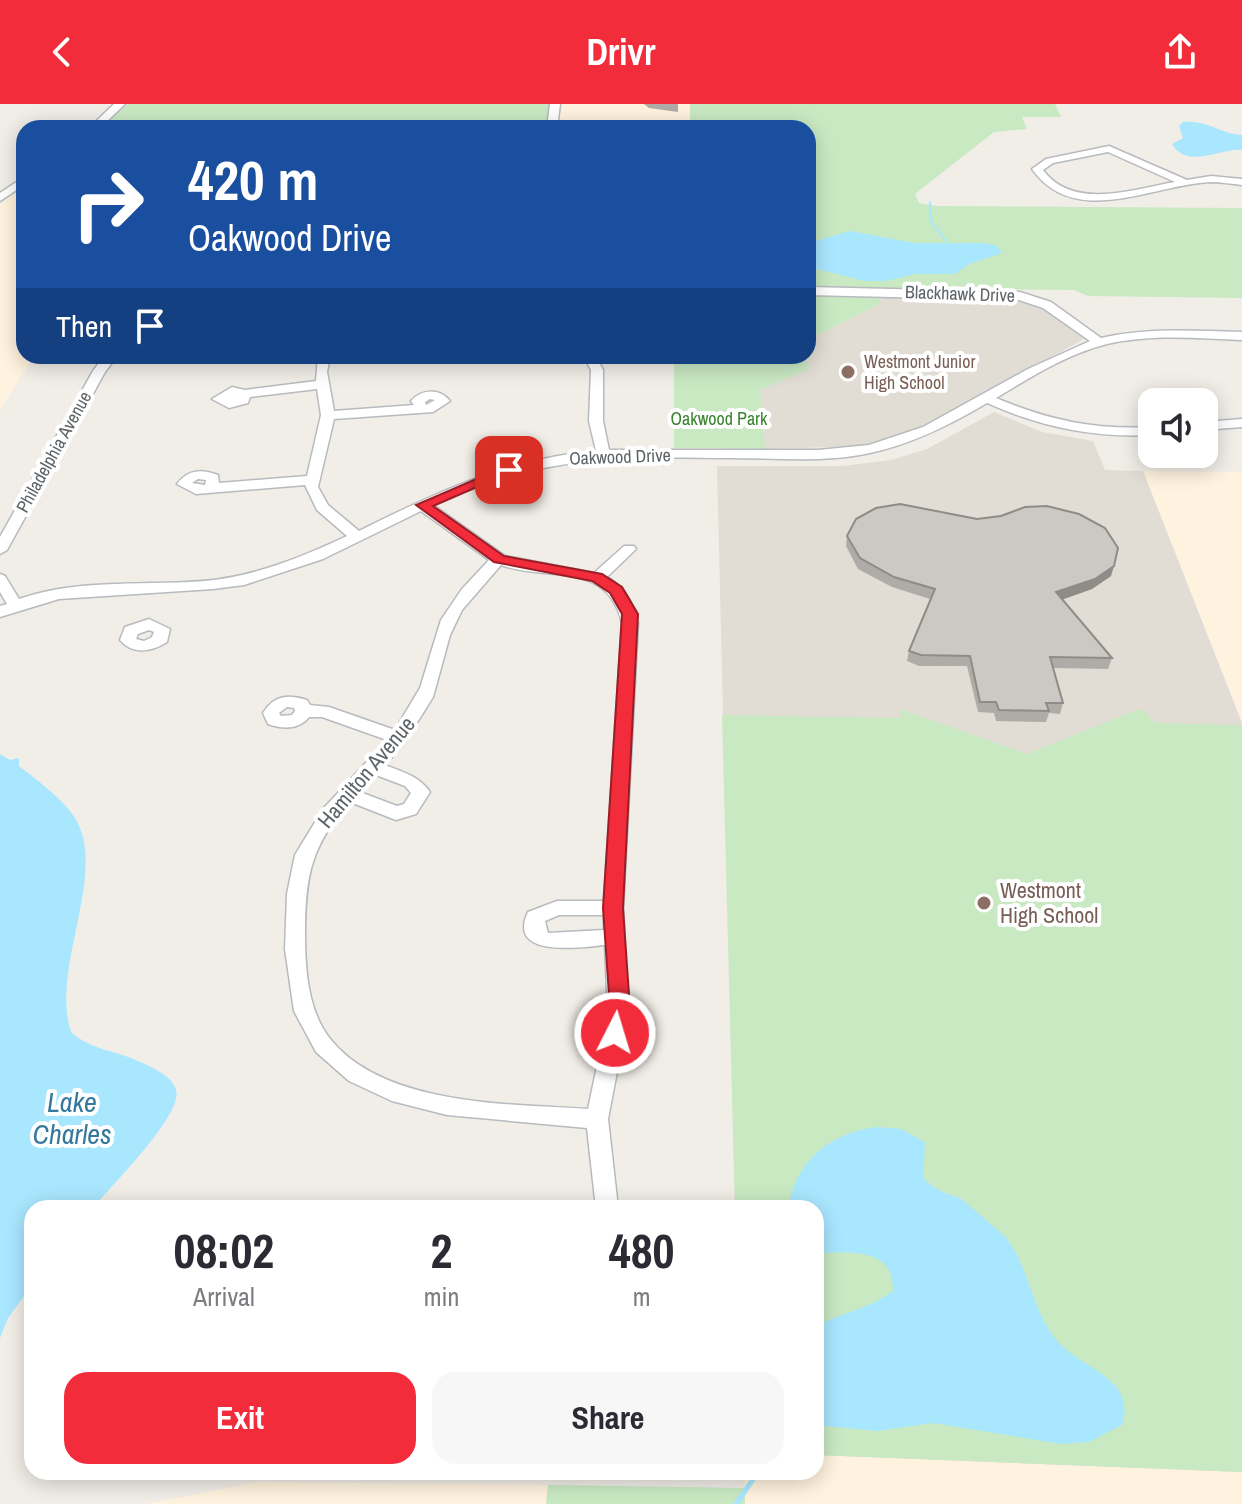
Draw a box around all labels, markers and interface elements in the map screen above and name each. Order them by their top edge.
text: Drivr [587,28,655,76]
icon: back [40,30,84,74]
icon: share [1158,30,1202,74]
text: 420 m [188,142,318,217]
icon: right [56,152,160,256]
text: Oakwood Drive [188,214,391,262]
street label: Blackhawk Drive [905,279,1015,308]
icon: arrive [128,304,172,348]
text: Then [56,306,112,346]
place label: Westmont Junior High School [864,349,975,395]
marker: Westmont Junior High School [839,363,857,381]
street label: Philadelphia Avenue [10,387,97,517]
map controls [1138,388,1218,468]
button: sound [1138,388,1218,468]
park label: Oakwood Park [671,406,768,431]
pin [475,436,543,504]
street label: Oakwood Drive [569,442,671,471]
icon: arrive [487,448,531,492]
street label: Hamilton Avenue [310,710,422,834]
place label: Westmont High School [1000,875,1098,930]
marker: Westmont High School [975,894,993,912]
position arrow [573,991,657,1075]
water label: Lake Charles [32,1083,112,1153]
text: 08:02 [174,1218,274,1283]
text: 2 [431,1218,452,1283]
text: 480 [609,1218,674,1283]
text: Arrival [193,1279,255,1314]
text: min [424,1279,459,1314]
text: m [633,1279,651,1314]
button: Exit [64,1372,416,1464]
button: Share [432,1372,784,1464]

